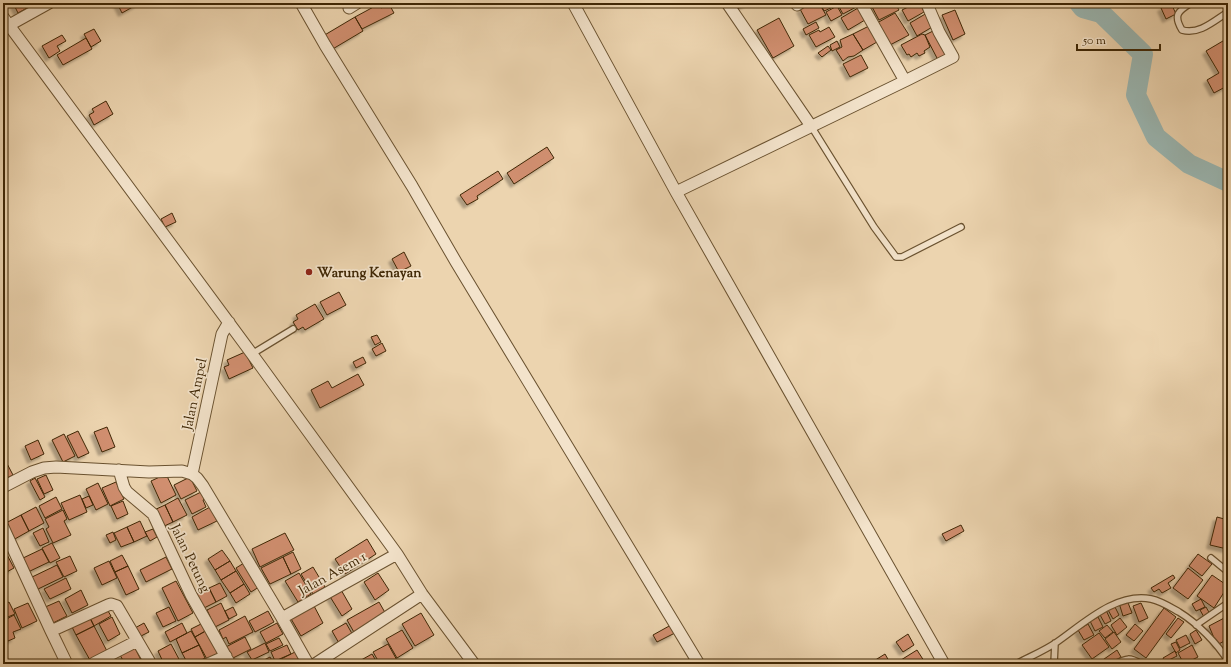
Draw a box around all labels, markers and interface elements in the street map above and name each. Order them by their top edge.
scale bar [1077,26,1160,52]
text: 50 m [1082,32,1106,50]
place label: Warung Kenayan [317,264,422,284]
marker: Warung Kenayan [304,267,314,277]
street label: Jalan Ampel [178,357,213,433]
street label: Jalan Petung [164,520,214,597]
street label: Jalan Asem 1 [295,548,371,602]

